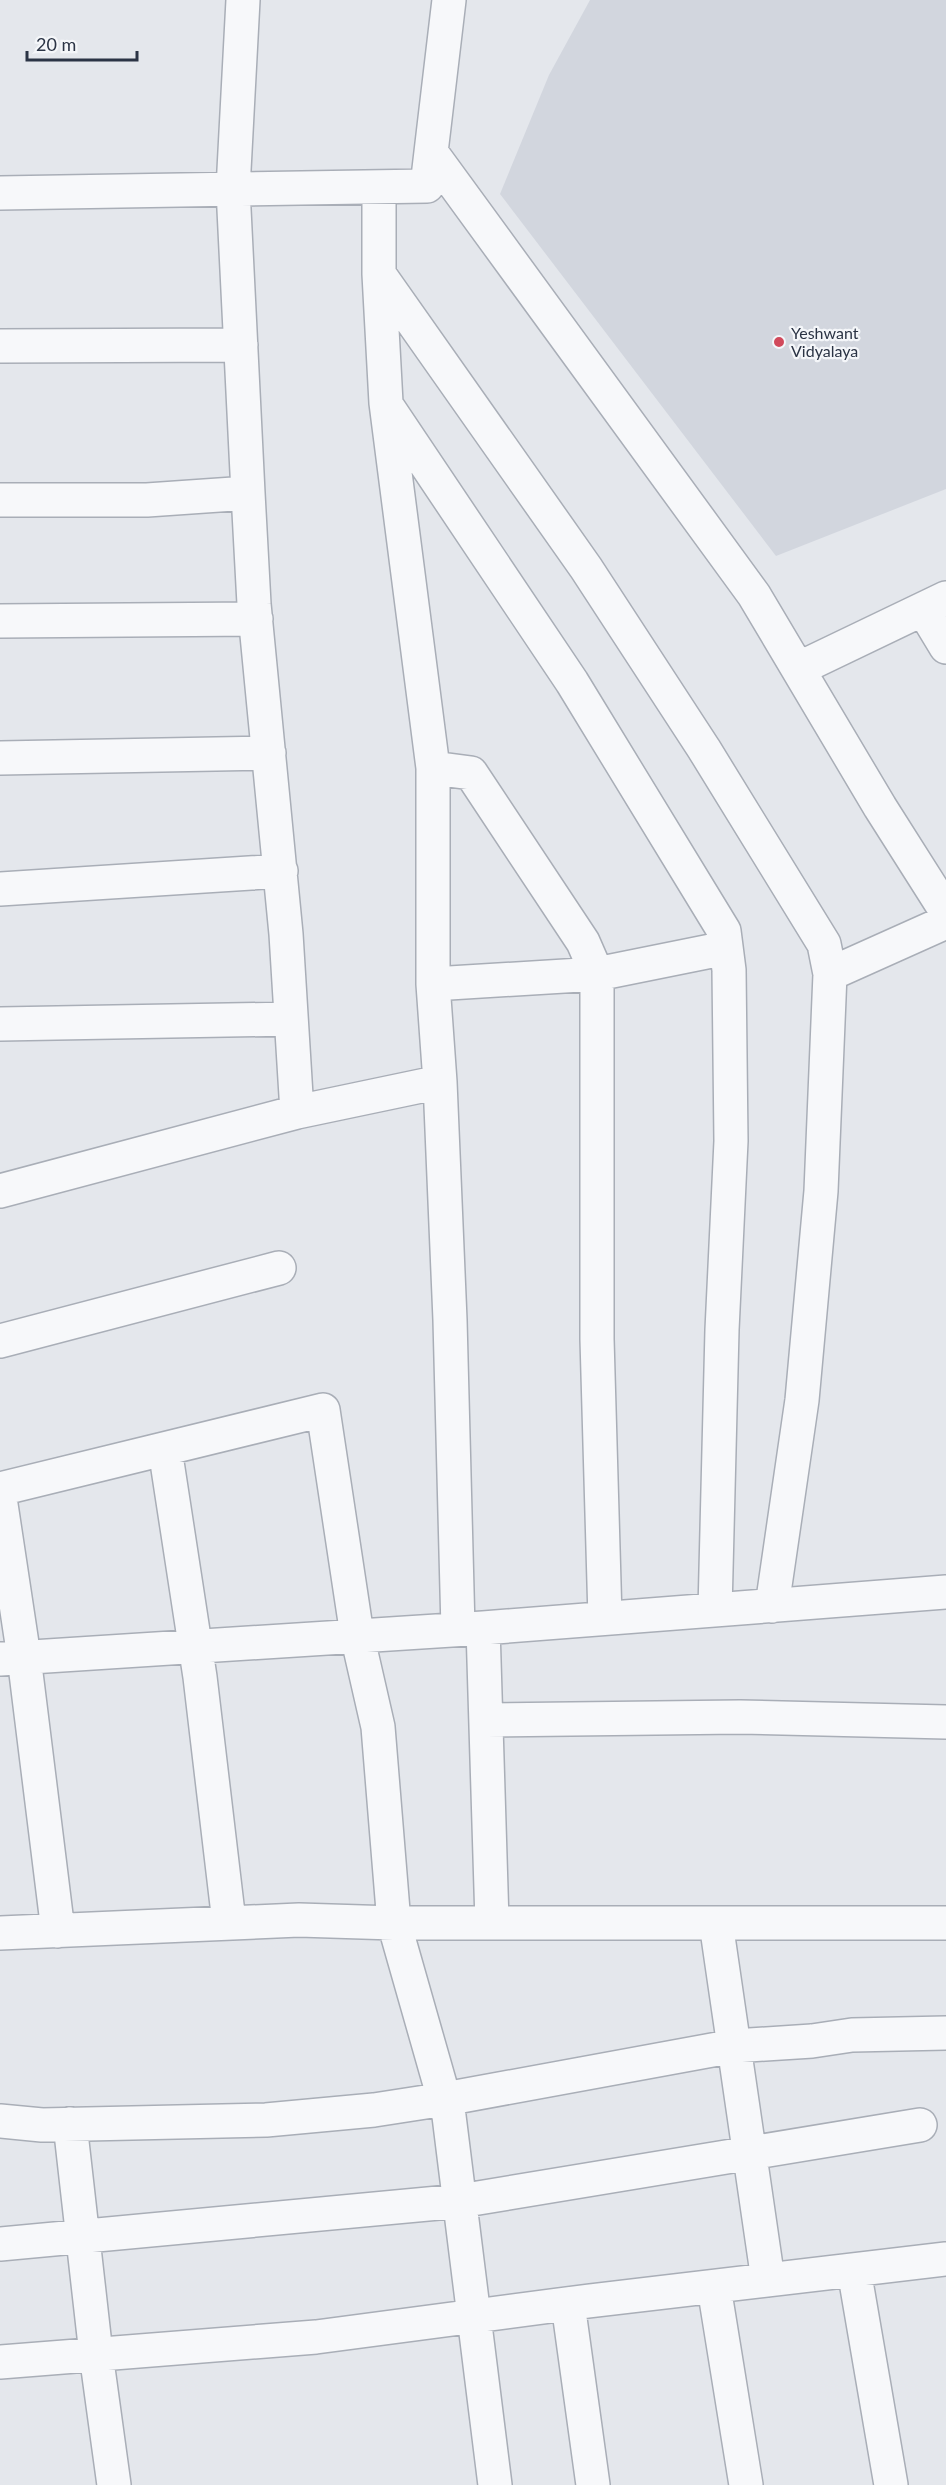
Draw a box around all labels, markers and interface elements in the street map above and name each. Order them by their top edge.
scale bar [27,24,136,62]
text: 20 m [36,33,76,55]
place label: Yeshwant Vidyalaya [791,323,859,360]
marker: Yeshwant Vidyalaya [772,335,786,349]

